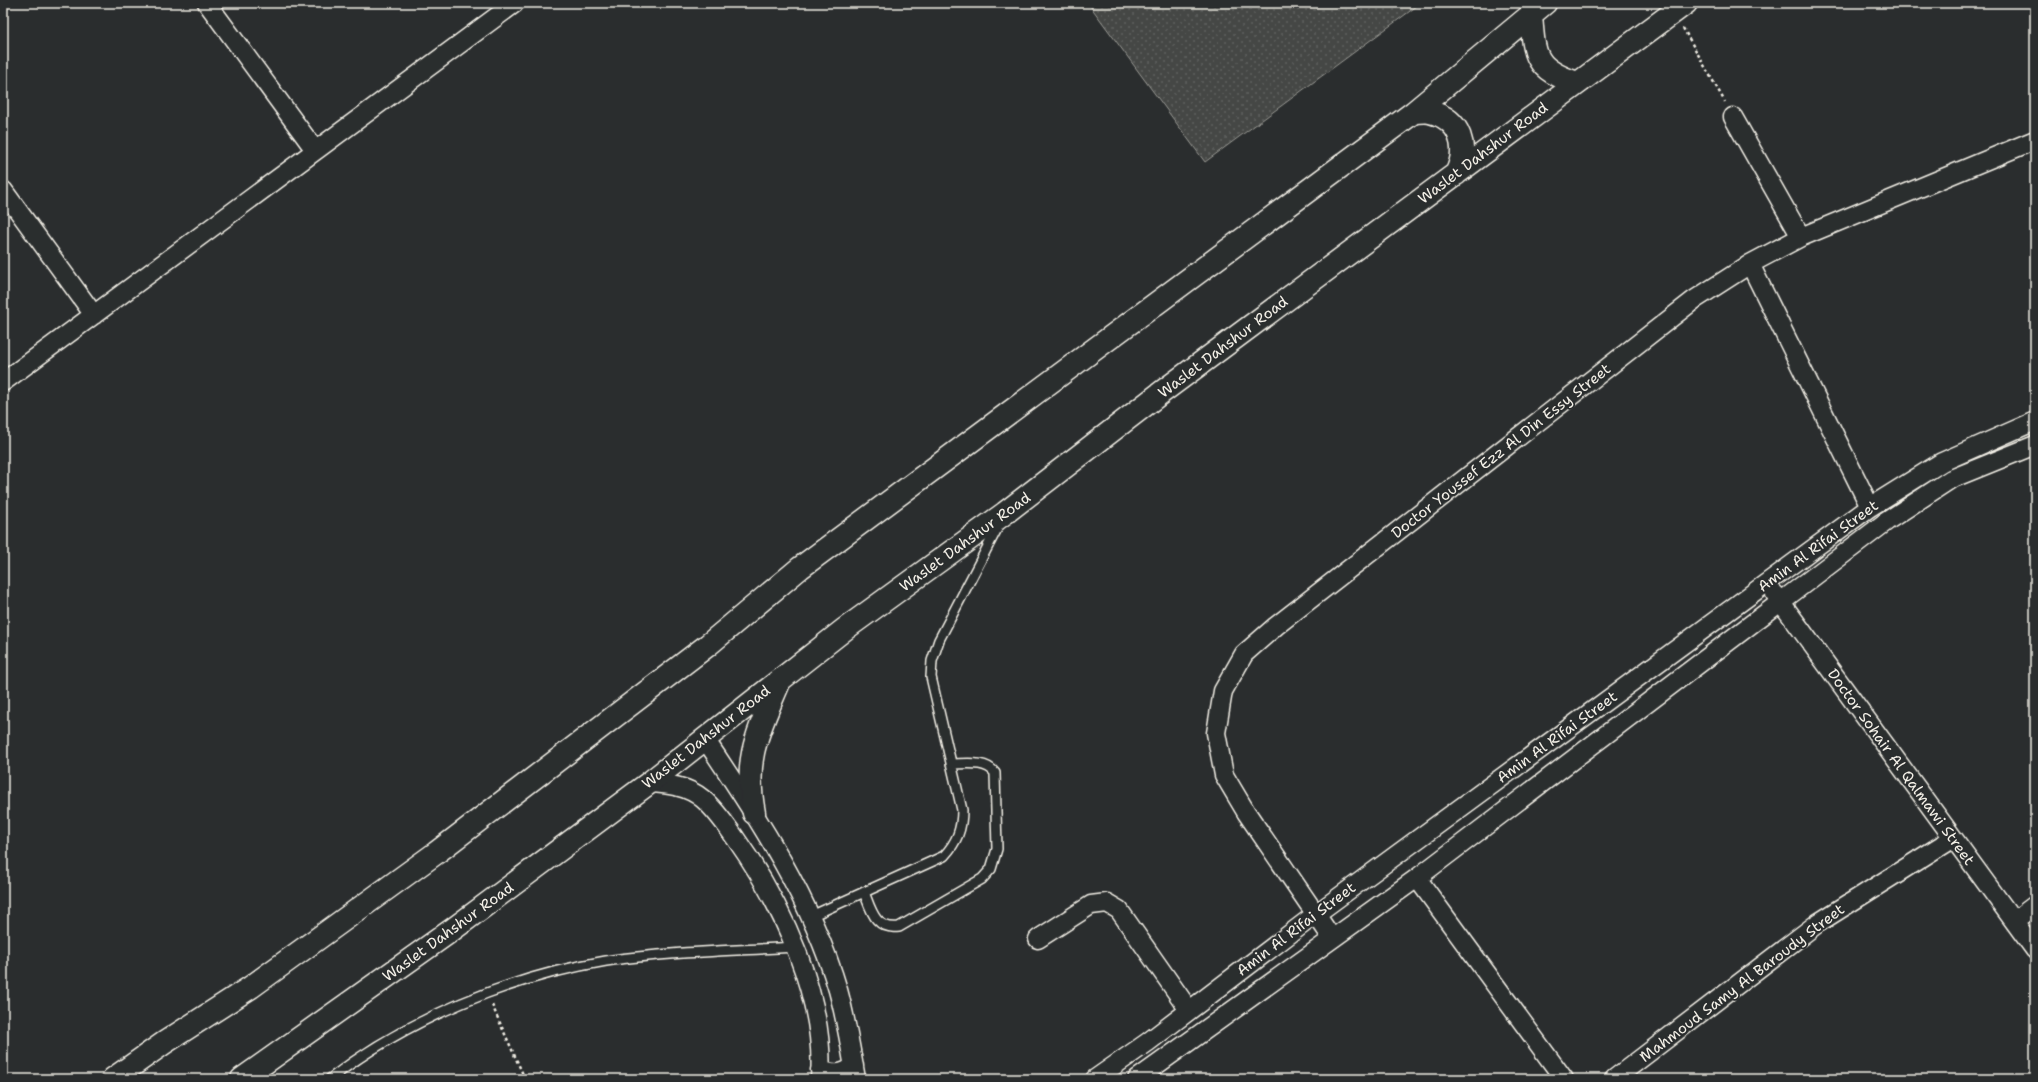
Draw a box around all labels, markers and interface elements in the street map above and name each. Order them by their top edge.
street label: Waslet Dahshur Road [1414,97,1552,208]
street label: Waslet Dahshur Road [1154,291,1292,402]
street label: Doctor Youssef Ezz Al Din Essy Street [1387,359,1615,543]
street label: Waslet Dahshur Road [895,487,1035,596]
street label: Amin Al Rifai Street [1754,496,1882,596]
street label: Doctor Sohair Al Qalmawi Street [1823,665,1979,869]
street label: Waslet Dahshur Road [638,680,775,793]
street label: Amin Al Rifai Street [1493,687,1621,787]
street label: Waslet Dahshur Road [378,877,518,986]
street label: Amin Al Rifai Street [1232,878,1360,980]
street label: Mahmoud Samy Al Baroudy Street [1636,899,1848,1067]

